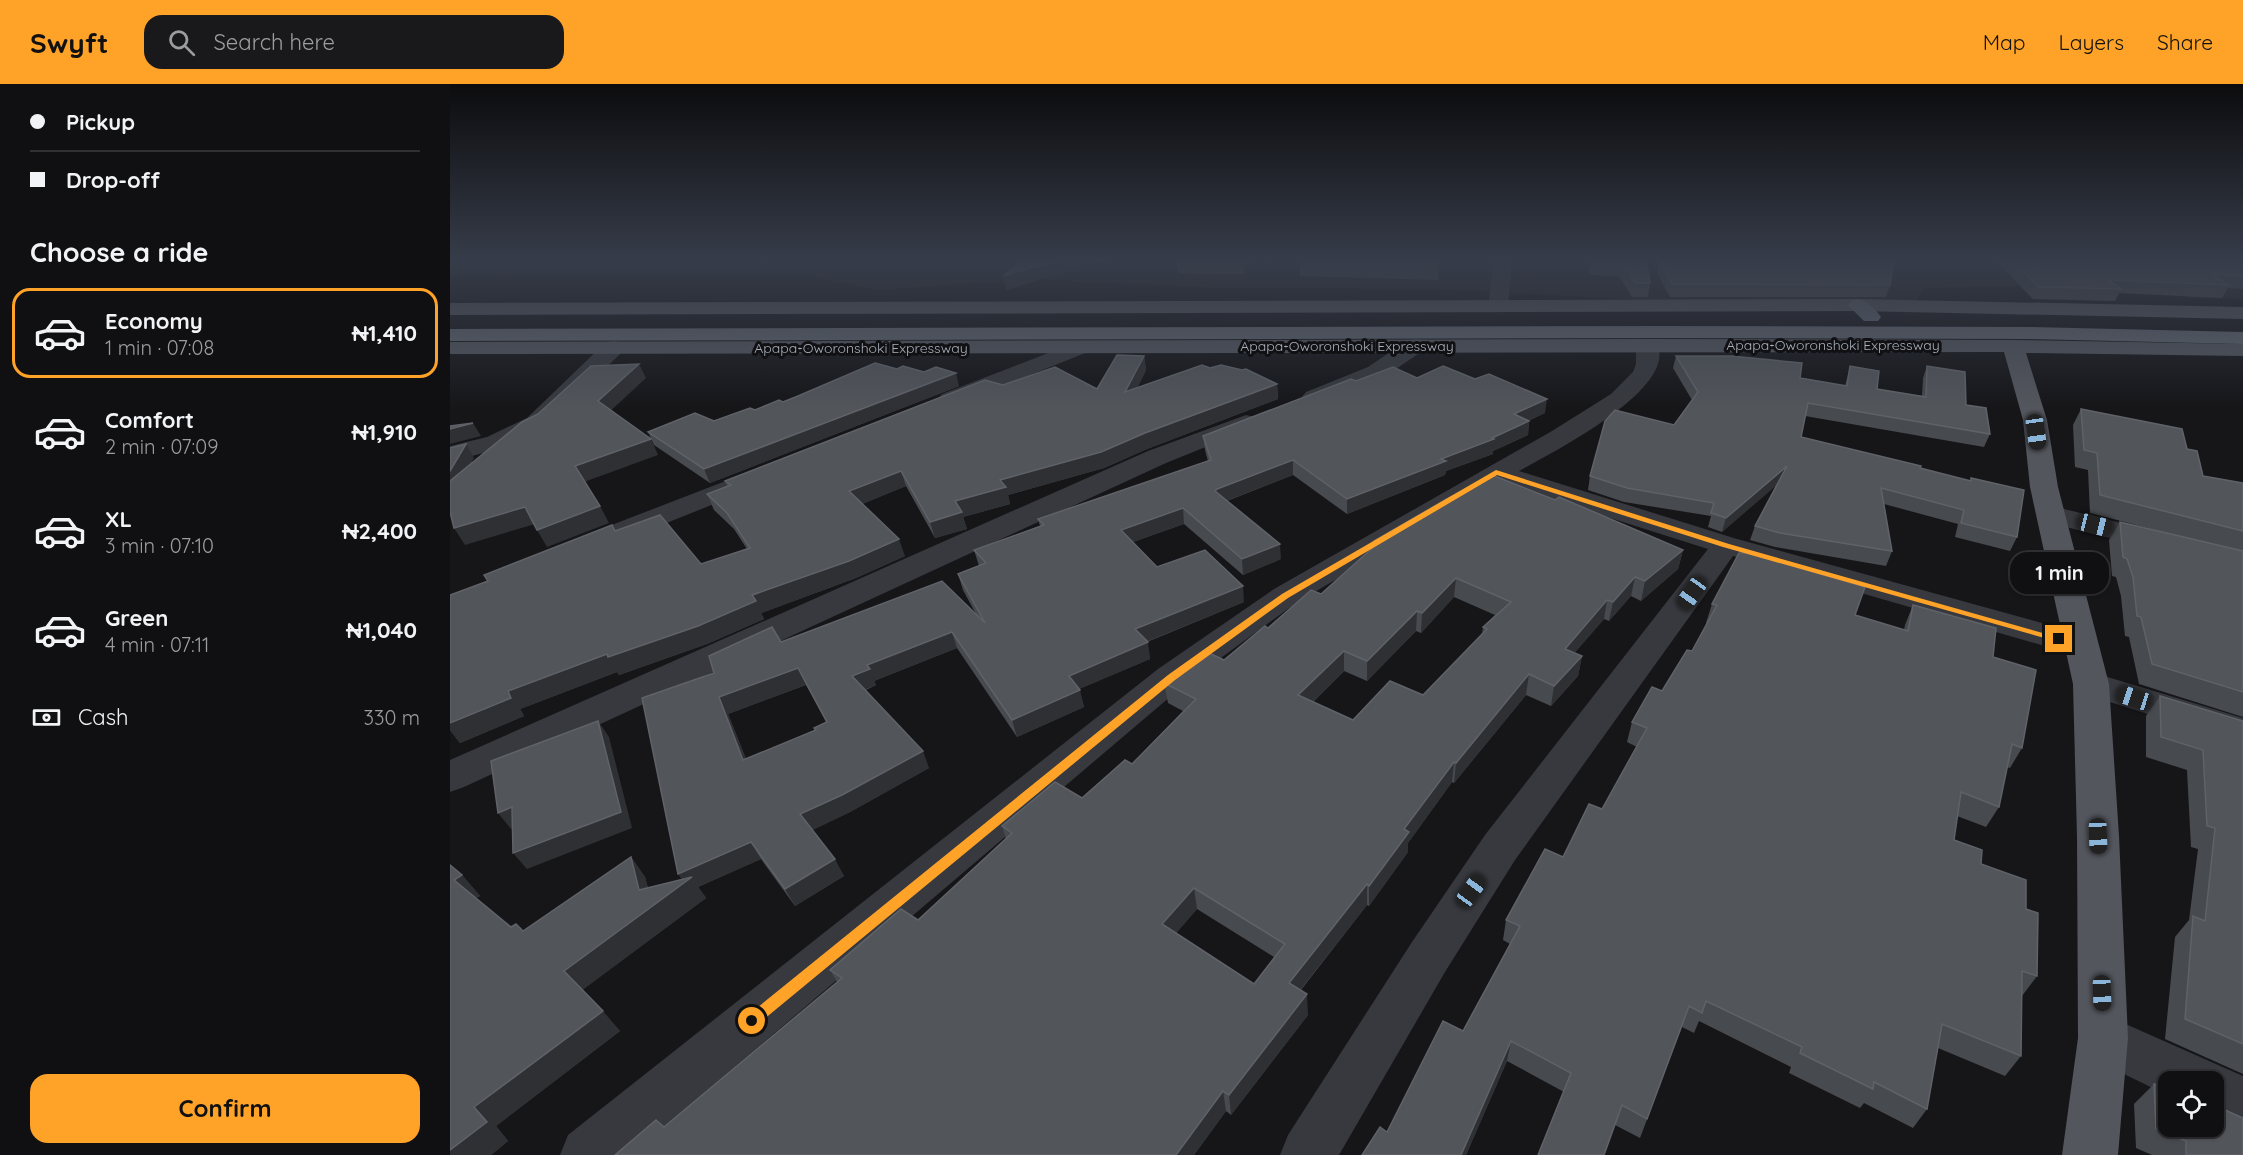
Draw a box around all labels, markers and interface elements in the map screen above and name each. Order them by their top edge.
search box [144,15,564,69]
text: Swyft [30,25,108,60]
icon: search [165,26,198,59]
text: Search here [213,28,335,56]
text: Map [1983,29,2026,55]
text: Layers [2059,29,2124,55]
text: Share [2157,29,2213,55]
text: Pickup [66,108,135,136]
text: Drop-off [66,166,160,194]
text: Choose a ride [30,235,208,269]
icon: car [33,306,87,360]
text: Economy [105,307,203,335]
text: ₦1,410 [352,319,417,347]
text: 1 min · 07:08 [105,335,214,360]
street label: Apapa-Oworonshoki Expressway [1726,336,1940,354]
street label: Apapa-Oworonshoki Expressway [1240,337,1454,355]
street label: Apapa-Oworonshoki Expressway [754,339,968,357]
icon: car [33,405,87,459]
text: Comfort [105,406,194,434]
car [2025,413,2047,451]
text: ₦1,910 [352,418,417,446]
text: 2 min · 07:09 [105,434,218,459]
icon: car [33,504,87,558]
text: XL [105,505,132,533]
car [2075,512,2115,538]
text: ₦2,400 [342,517,417,545]
text: 3 min · 07:10 [105,533,214,558]
callout: 1 min [2010,552,2108,594]
text: 1 min [2035,560,2084,585]
car [1674,573,1710,613]
icon: car [33,603,87,657]
text: Green [105,604,168,632]
text: ₦1,040 [346,616,417,644]
route end [2045,625,2072,652]
text: 4 min · 07:11 [105,632,210,657]
car [2114,684,2154,712]
icon: cash [30,701,63,734]
text: Cash [78,703,129,731]
text: 330 m [363,705,420,730]
car [2088,818,2108,854]
car [1453,871,1489,911]
car [2092,975,2112,1011]
route start [738,1007,765,1034]
map controls [2158,1071,2224,1137]
button: locate [2158,1071,2224,1137]
button: Confirm [30,1074,420,1143]

